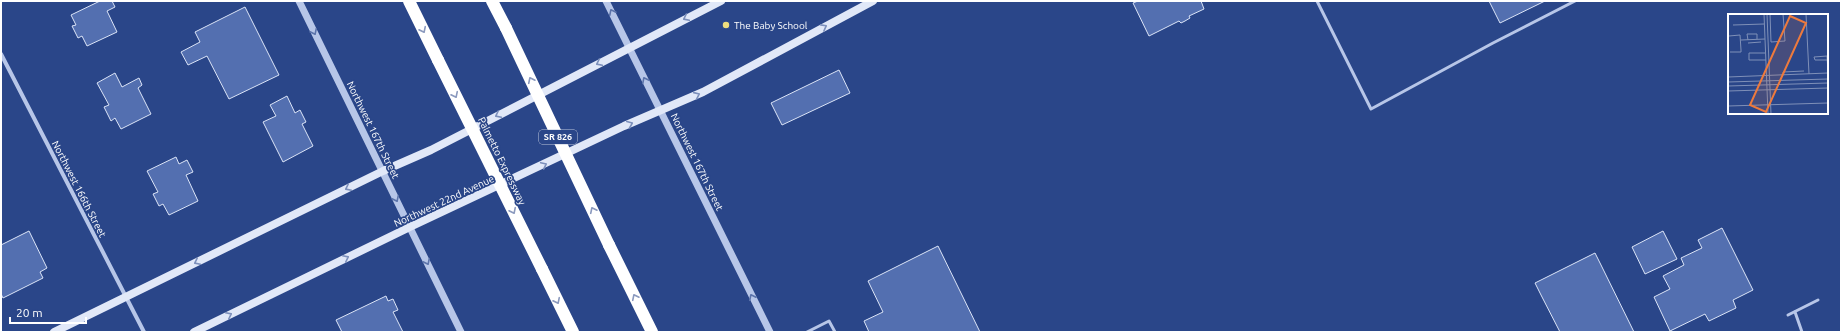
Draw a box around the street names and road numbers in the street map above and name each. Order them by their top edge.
street label: Northwest 167th Street [345,79,401,181]
street label: Northwest 167th Street [669,111,725,213]
street label: Palmetto Expressway [476,115,528,207]
road number: SR 826 [539,130,577,144]
street label: Northwest 166th Street [50,139,108,239]
street label: Northwest 22nd Avenue [392,173,496,229]

